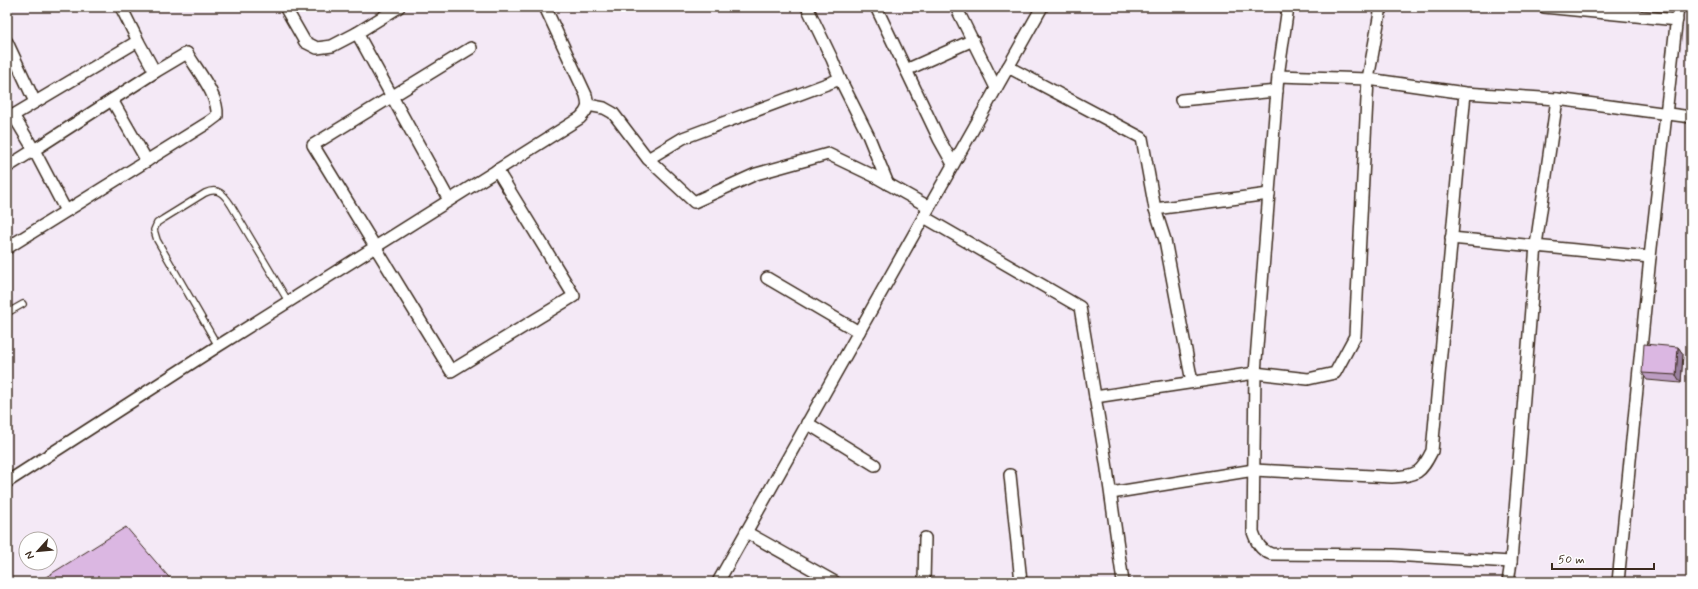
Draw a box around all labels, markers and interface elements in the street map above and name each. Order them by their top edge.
north arrow [18,531,58,571]
scale bar [1552,545,1654,571]
text: N [22,549,38,562]
text: 50 m [1558,552,1585,568]

